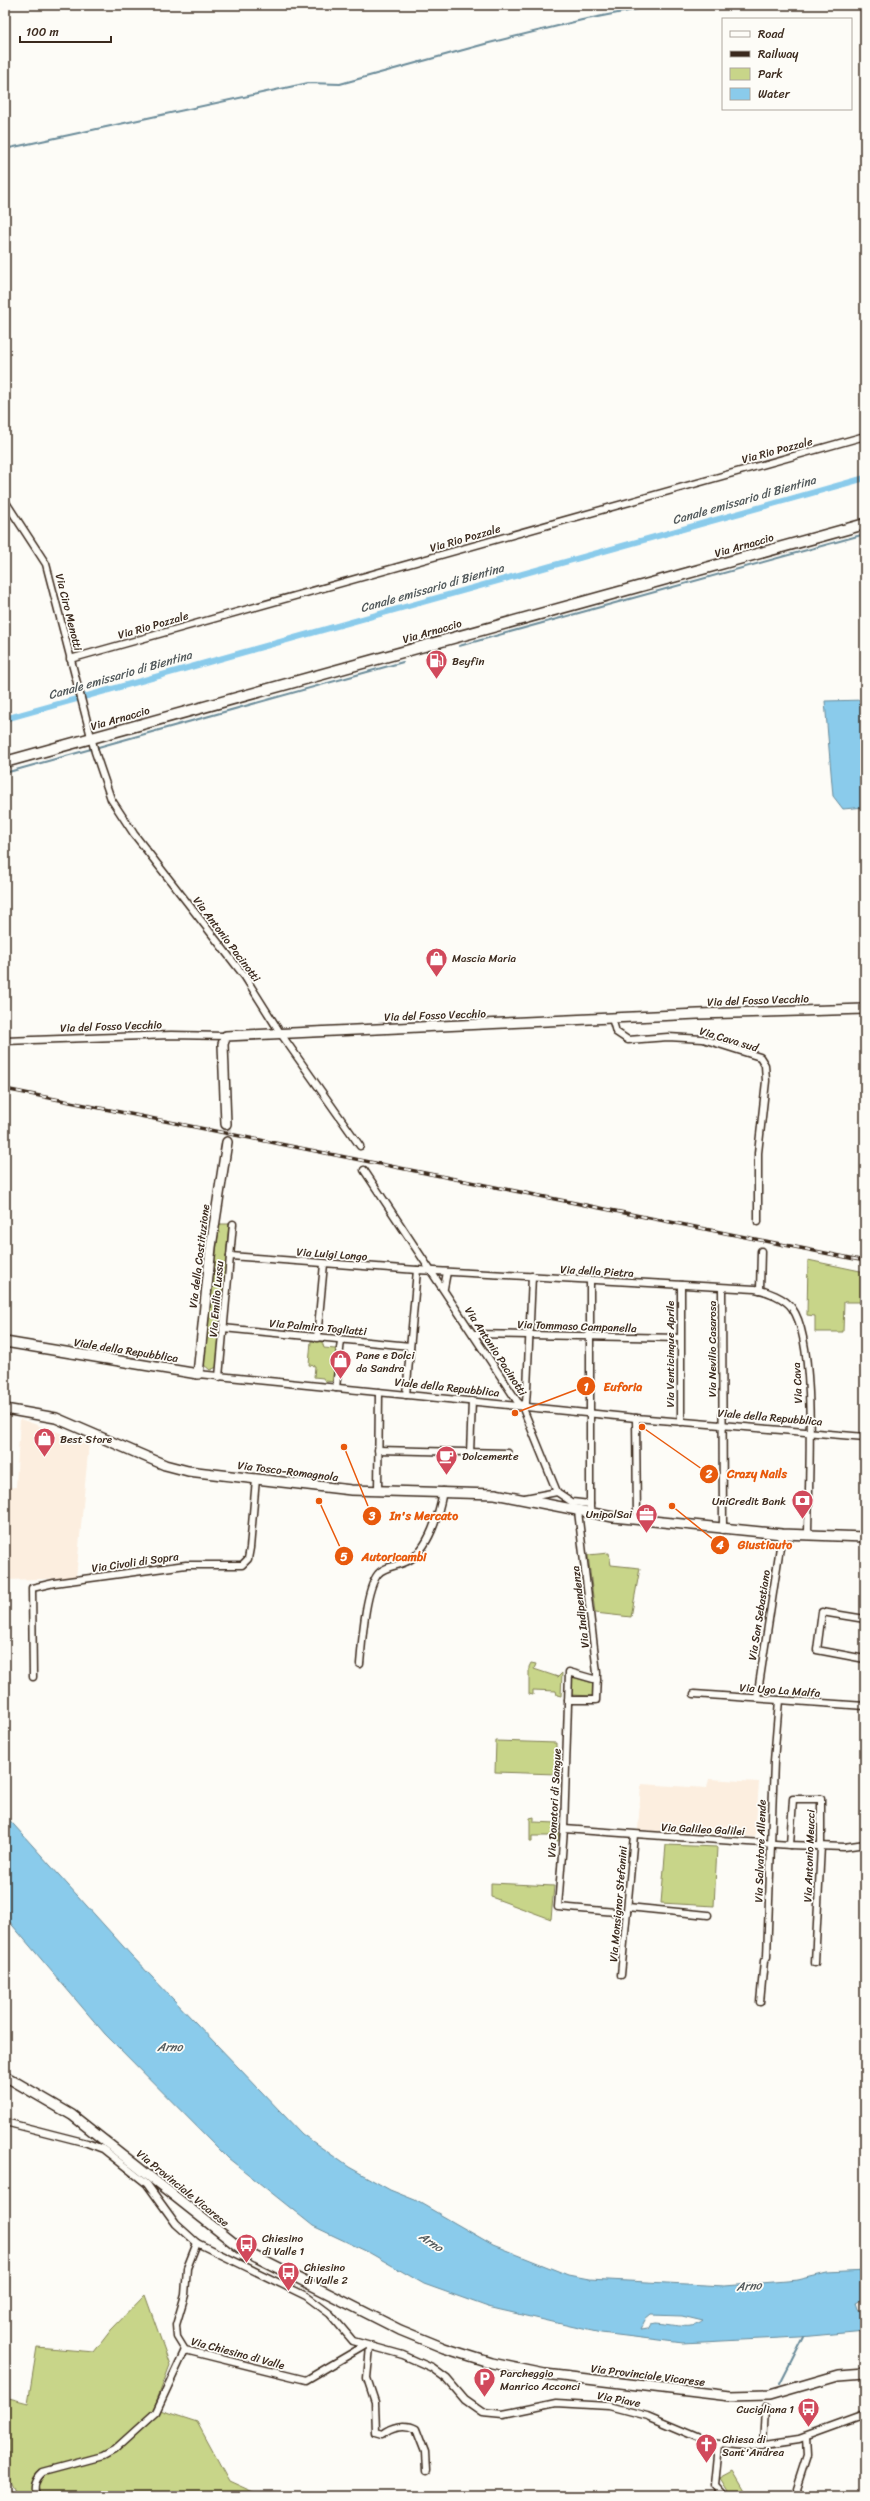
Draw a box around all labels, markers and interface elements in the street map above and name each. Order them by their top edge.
scale bar [20,18,111,44]
legend [722,18,852,110]
text: 100 m [26,21,59,43]
text: Road [758,23,785,45]
text: Railway [758,43,799,65]
text: Park [758,63,783,85]
text: Water [758,83,791,105]
street label: Via Rio Pozzale [740,432,815,469]
water label: Canale emissario di Bientina [670,469,819,531]
street label: Via Rio Pozzale [428,519,503,558]
street label: Via Arnaccio [712,528,776,563]
water label: Canale emissario di Bientina [358,557,507,619]
street label: Via Ciro Menotti [50,572,88,654]
street label: Via Rio Pozzale [116,606,191,645]
street label: Via Arnaccio [400,614,464,649]
water label: Canale emissario di Bientina [46,644,195,706]
fuel station icon: Beyfin [423,648,449,681]
place label: Beyfin [452,652,484,671]
street label: Via Arnaccio [88,701,152,736]
street label: Via Antonio Pacinotti [188,892,266,987]
shop icon: Mascia Maria [424,945,450,978]
place label: Mascia Maria [452,949,517,968]
street label: Via del Fosso Vecchio [707,989,810,1012]
street label: Via del Fosso Vecchio [384,1004,487,1027]
street label: Via del Fosso Vecchio [60,1015,163,1038]
street label: Via Cava sud [697,1022,762,1058]
street label: Via della Costituzione [184,1203,215,1309]
street label: Via Luigi Longo [296,1243,368,1266]
street label: Via Emilio Lussu [204,1260,229,1338]
street label: Via della Pietra [560,1260,635,1283]
street label: Via Venticinque Aprile [661,1300,680,1407]
street label: Via Nevilio Casarosa [703,1300,722,1397]
street label: Via Antonio Pacinotti [460,1303,532,1401]
street label: Via Palmiro Togliatti [269,1314,368,1341]
street label: Via Tommaso Campanella [517,1315,637,1338]
street label: Viale della Repubblica [72,1333,180,1368]
place label: Pane e Dolci da Sandra [356,1346,416,1378]
shop icon: Pane e Dolci da Sandra [327,1348,353,1381]
street label: Via Cava [787,1362,808,1404]
street label: Viale della Repubblica [394,1373,501,1402]
callout: Euforia [576,1374,651,1398]
text: 1 [583,1376,589,1398]
text: Euforia [604,1376,642,1398]
street label: Viale della Repubblica [717,1403,824,1432]
shop icon: Best Store [32,1426,58,1459]
place label: Best Store [60,1430,113,1449]
cafe icon: Dolcemente [434,1443,460,1476]
place label: Dolcemente [462,1447,519,1466]
street label: Via Tosco-Romagnola [236,1456,340,1487]
callout: Crazy Nails [699,1462,795,1486]
text: 2 [705,1463,713,1485]
text: Crazy Nails [726,1463,788,1485]
bank icon: UniCredit Bank [789,1488,815,1521]
place label: UniCredit Bank [712,1492,786,1511]
office icon: UnipolSai [634,1501,660,1534]
callout: In's Mercato [362,1504,467,1528]
text: 3 [368,1505,376,1527]
text: In's Mercato [389,1505,458,1527]
place label: UnipolSai [586,1505,633,1524]
callout: Giustiauto [710,1533,800,1557]
text: 4 [715,1534,724,1556]
text: Giustiauto [737,1534,792,1556]
callout: Autoricambi [334,1544,435,1568]
text: 5 [340,1546,348,1568]
text: Autoricambi [361,1546,427,1568]
street label: Via Civoli di Sopra [90,1547,180,1578]
street label: Via Indipendenza [566,1564,595,1649]
street label: Via San Sebastiano [743,1568,776,1662]
street label: Via Ugo La Malfa [739,1678,821,1703]
street label: Via Donatori di Sangue [542,1748,567,1858]
street label: Via Salvatore Allende [749,1799,772,1903]
street label: Via Antonio Meucci [798,1808,821,1903]
street label: Via Galileo Galilei [661,1818,746,1841]
street label: Via Monsignor Stefanini [604,1844,633,1963]
water label: Arno [156,2036,184,2058]
street label: Via Provinciale Vicarese [132,2145,234,2232]
water label: Arno [414,2225,448,2259]
place label: Chiesino di Valle 1 [262,2229,304,2261]
bus stop icon: Chiesino di Valle 1 [233,2231,259,2264]
place label: Chiesino di Valle 2 [304,2258,348,2290]
bus stop icon: Chiesino di Valle 2 [275,2260,301,2293]
water label: Arno [735,2274,763,2298]
street label: Via Chiesino di Valle [189,2332,287,2375]
street label: Via Provinciale Vicarese [590,2359,707,2392]
place label: Parcheggio Manrico Acconci [500,2364,581,2396]
parking icon: Parcheggio Manrico Acconci [472,2366,498,2399]
street label: Via Piave [596,2386,643,2413]
bus stop icon: Cucigliana 1 [796,2396,822,2429]
place label: Cucigliana 1 [736,2400,794,2419]
place label: Chiesa di Sant'Andrea [722,2430,784,2462]
church icon: Chiesa di Sant'Andrea [694,2432,720,2465]

